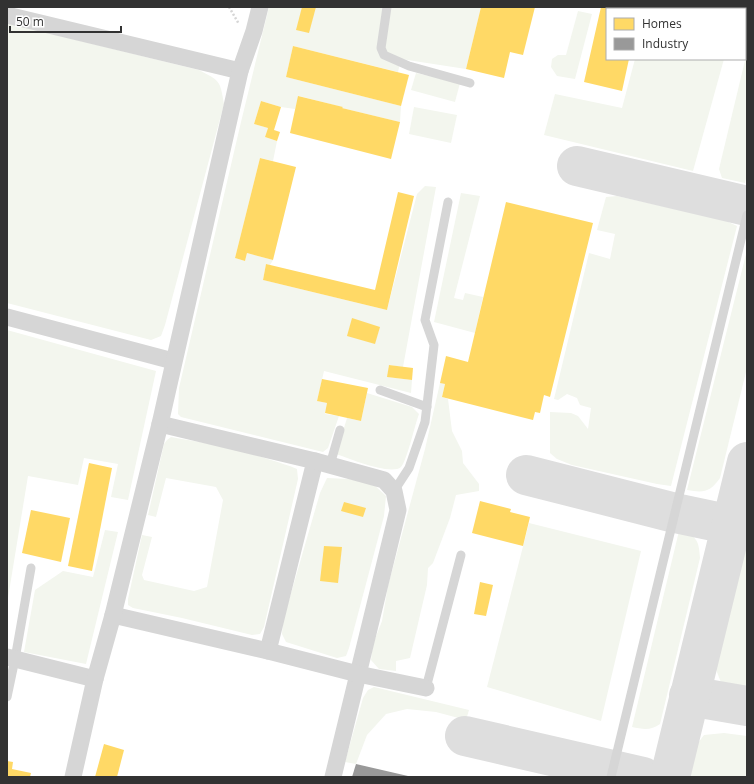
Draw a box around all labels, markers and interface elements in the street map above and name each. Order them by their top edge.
scale bar [10,8,121,34]
legend [606,8,746,60]
text: 50 m [16,13,44,30]
text: Homes [642,15,682,32]
text: Industry [642,35,689,52]

